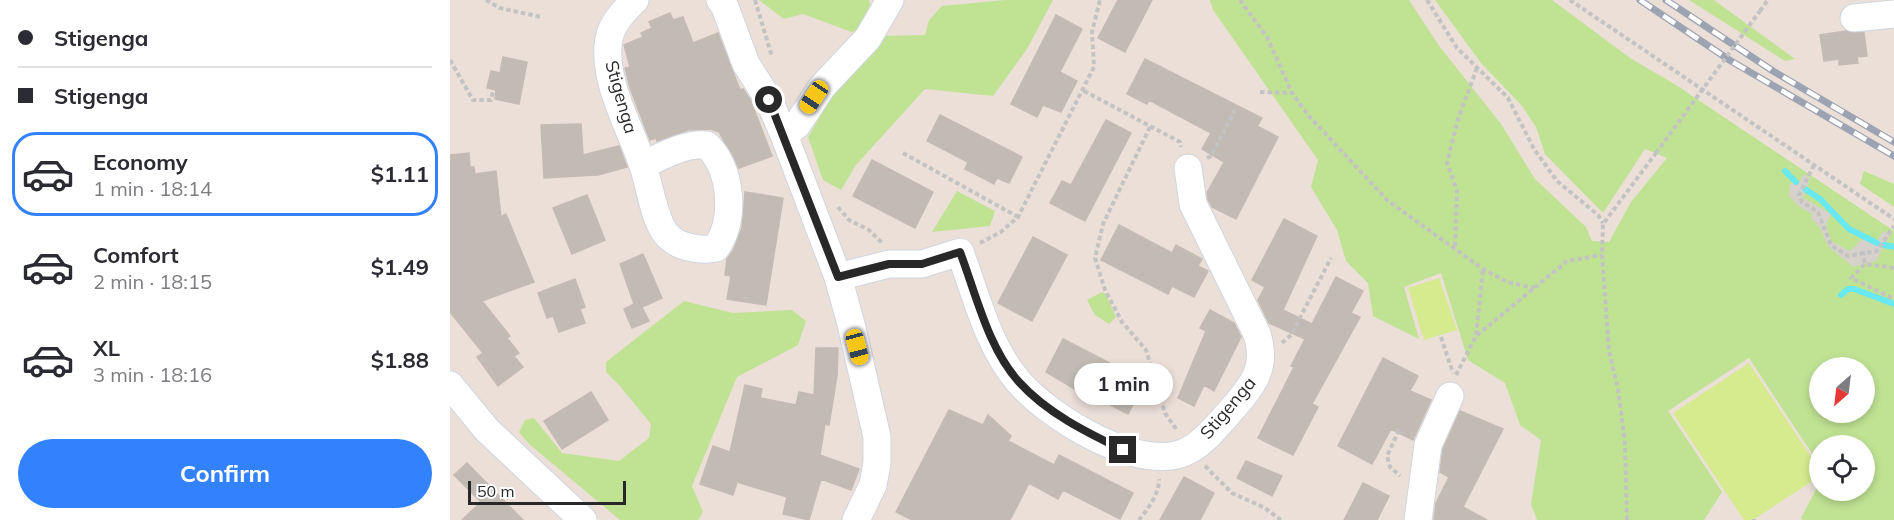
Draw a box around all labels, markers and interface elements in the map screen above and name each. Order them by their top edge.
text: Stigenga [54,24,149,52]
street label: Stigenga [600,58,643,136]
car [796,77,832,117]
text: Stigenga [54,82,149,110]
route start [755,86,782,113]
icon: car [21,147,75,201]
text: Economy [93,148,188,176]
text: $1.11 [371,160,429,188]
text: 1 min · 18:14 [93,176,212,201]
icon: car [21,240,75,294]
text: Comfort [93,241,179,269]
text: $1.49 [371,253,429,281]
text: 2 min · 18:15 [93,269,212,294]
car [844,327,870,367]
icon: car [21,333,75,387]
text: XL [93,334,120,362]
text: $1.88 [371,346,429,374]
north arrow [1809,357,1875,423]
map controls [1809,357,1875,501]
text: 3 min · 18:16 [93,362,212,387]
callout: 1 min [1074,363,1172,405]
text: 1 min [1097,371,1150,396]
street label: Stigenga [1195,372,1260,444]
button: locate [1809,435,1875,501]
route end [1109,436,1136,463]
button: Confirm [18,439,432,508]
scale bar [468,478,626,506]
text: 50 m [477,481,514,501]

